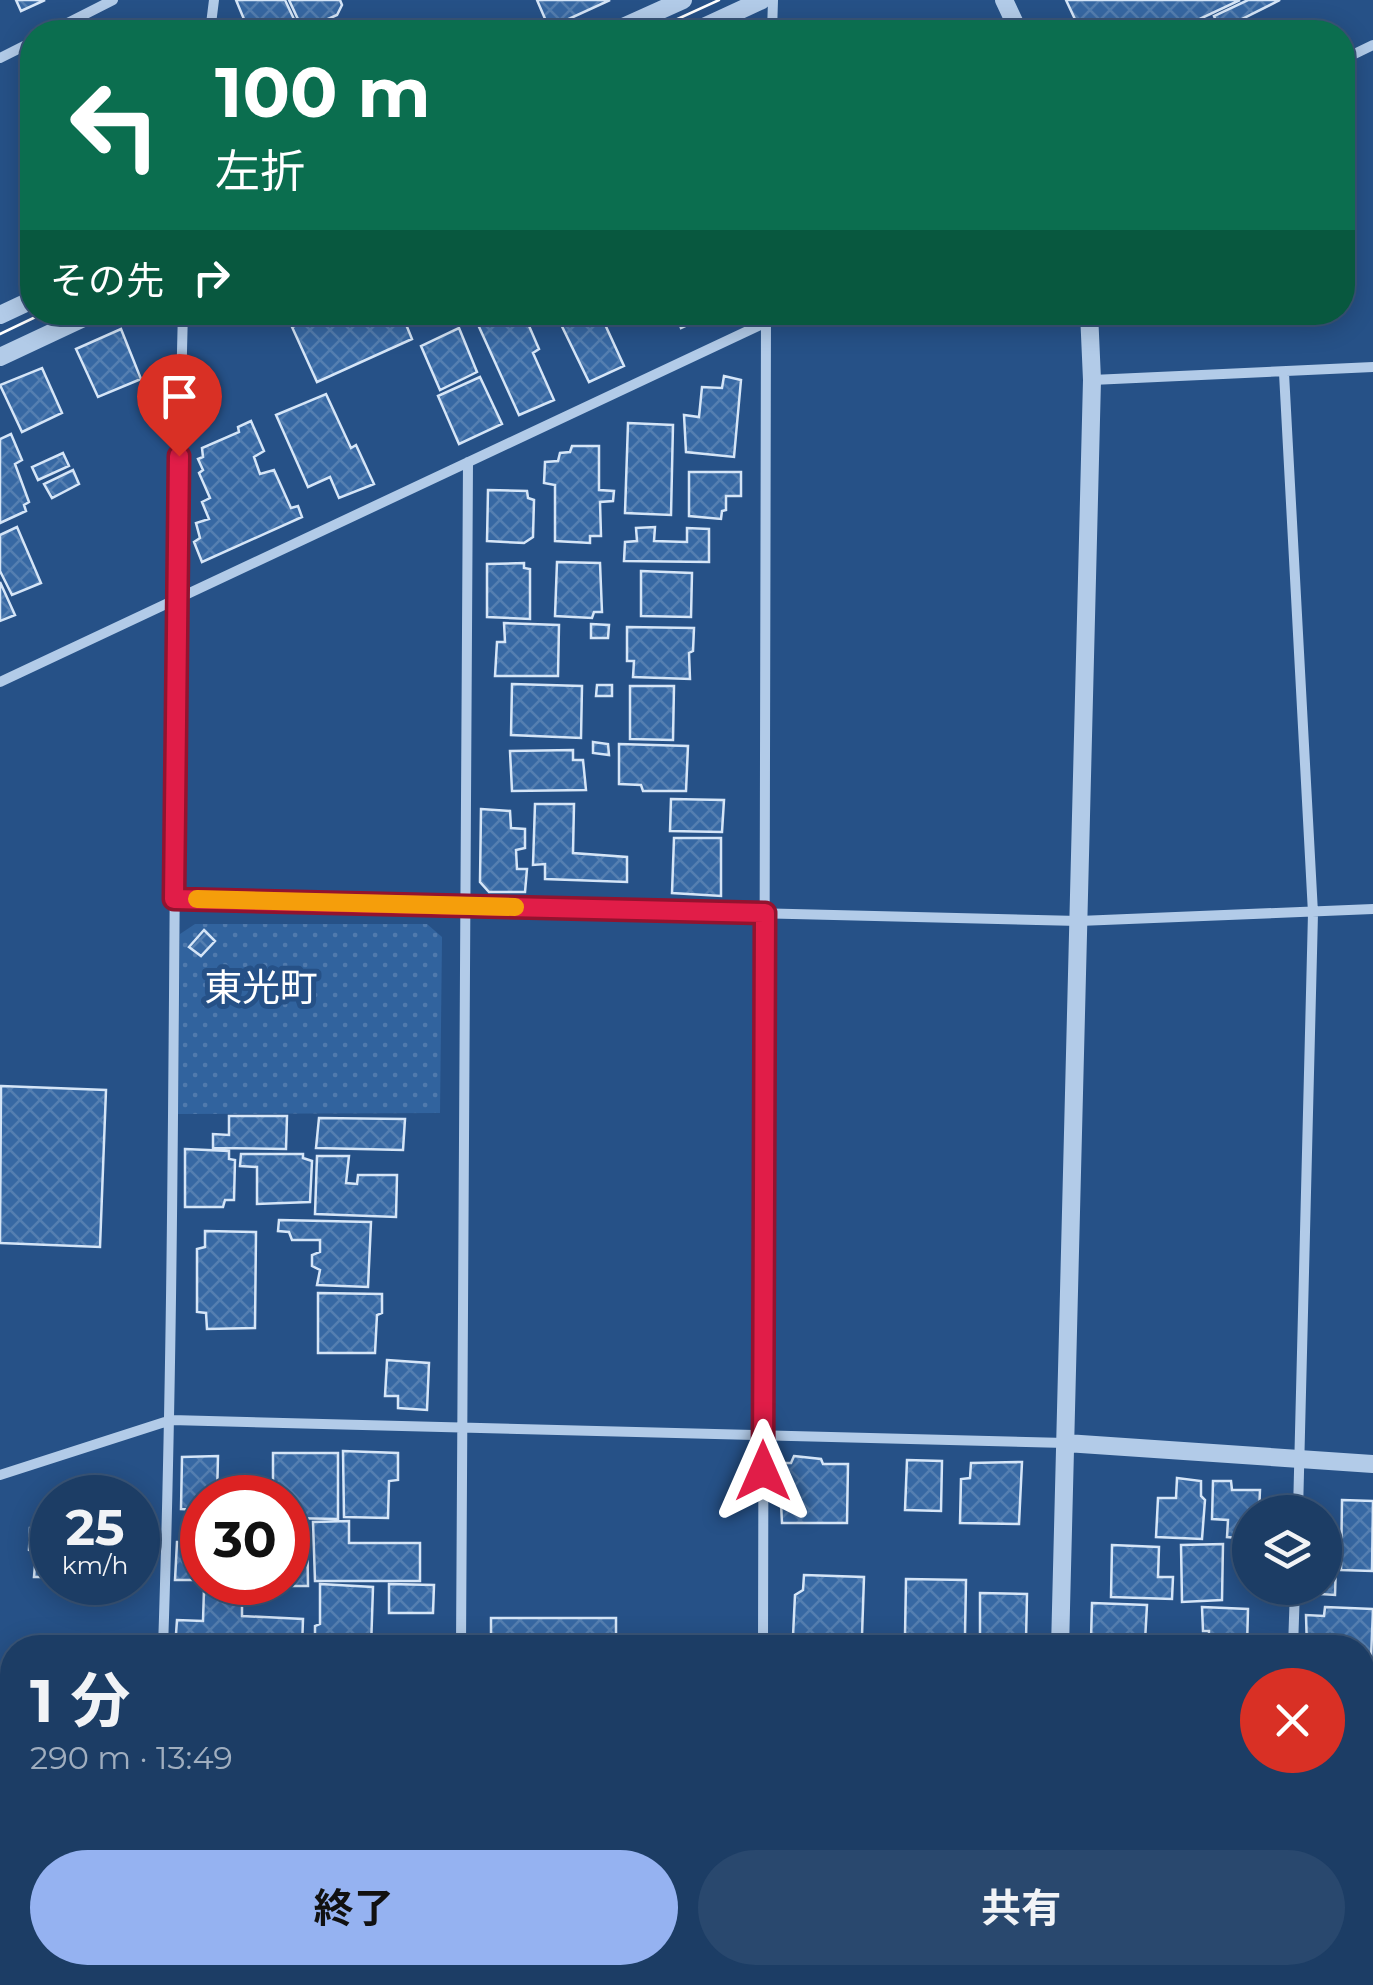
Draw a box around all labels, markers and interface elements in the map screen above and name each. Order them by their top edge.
text: 100 m [215,49,431,135]
icon: left [50,60,180,190]
text: 左折 [215,143,305,198]
icon: right [184,250,239,305]
text: その先 [50,257,164,304]
pin [137,354,222,457]
icon: arrive [152,369,207,424]
district label: 東光町 [204,964,318,1011]
position arrow [711,1419,815,1523]
speed limit sign: 30 [180,1475,310,1605]
map controls [1232,1495,1342,1605]
button: layers [1232,1495,1342,1605]
text: 25 [65,1497,125,1558]
text: km/h [62,1550,128,1580]
text: 1 分 [30,1664,131,1737]
button: close [1240,1668,1345,1773]
text: 290 m · 13:49 [30,1738,233,1777]
button: 終了 [30,1850,678,1965]
button: 共有 [698,1850,1345,1965]

